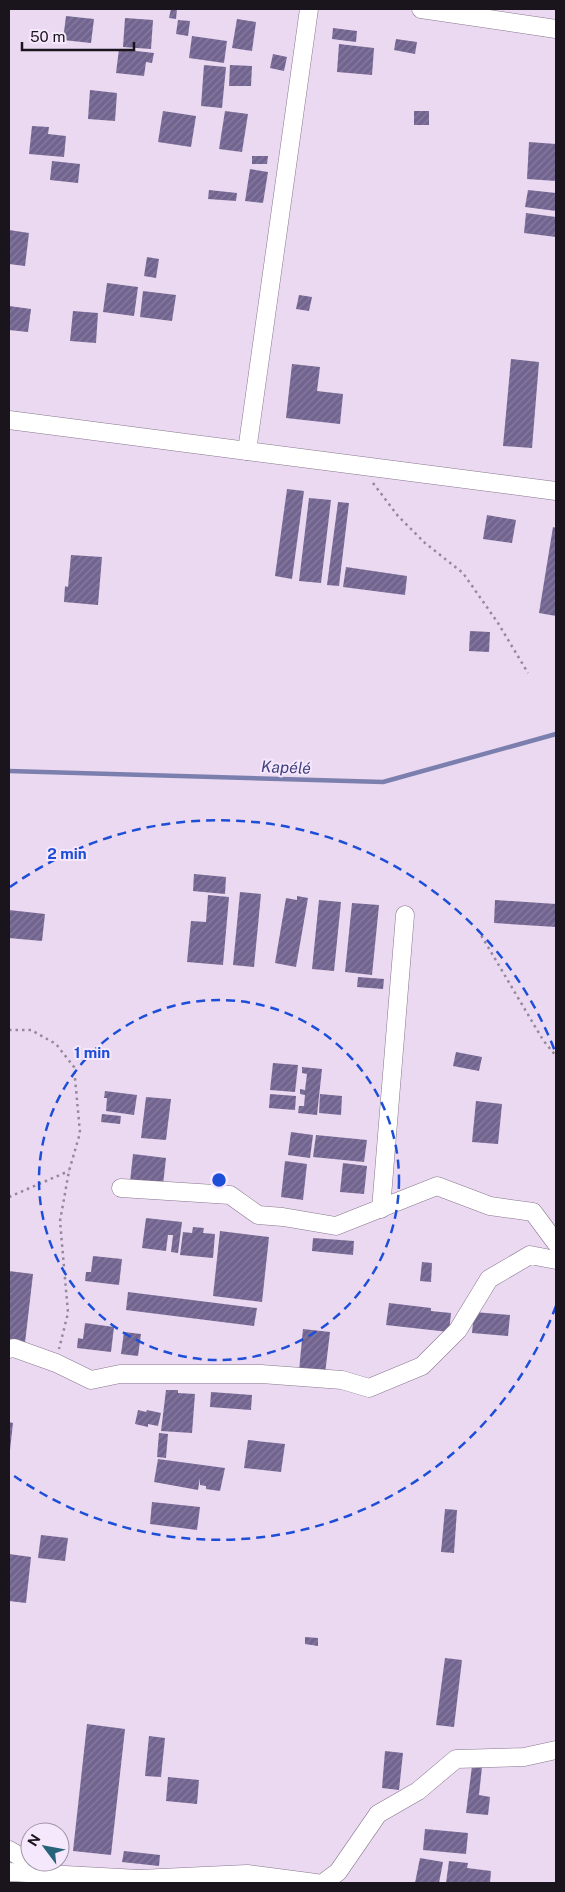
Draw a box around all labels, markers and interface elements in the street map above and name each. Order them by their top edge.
scale bar [22,20,135,52]
text: 50 m [30,28,65,45]
water label: Kapélé [261,757,312,778]
text: 2 min [47,845,87,862]
text: 1 min [74,1044,110,1061]
centre of rings [210,1171,228,1189]
north arrow [20,1822,70,1872]
text: N [24,1831,44,1849]

